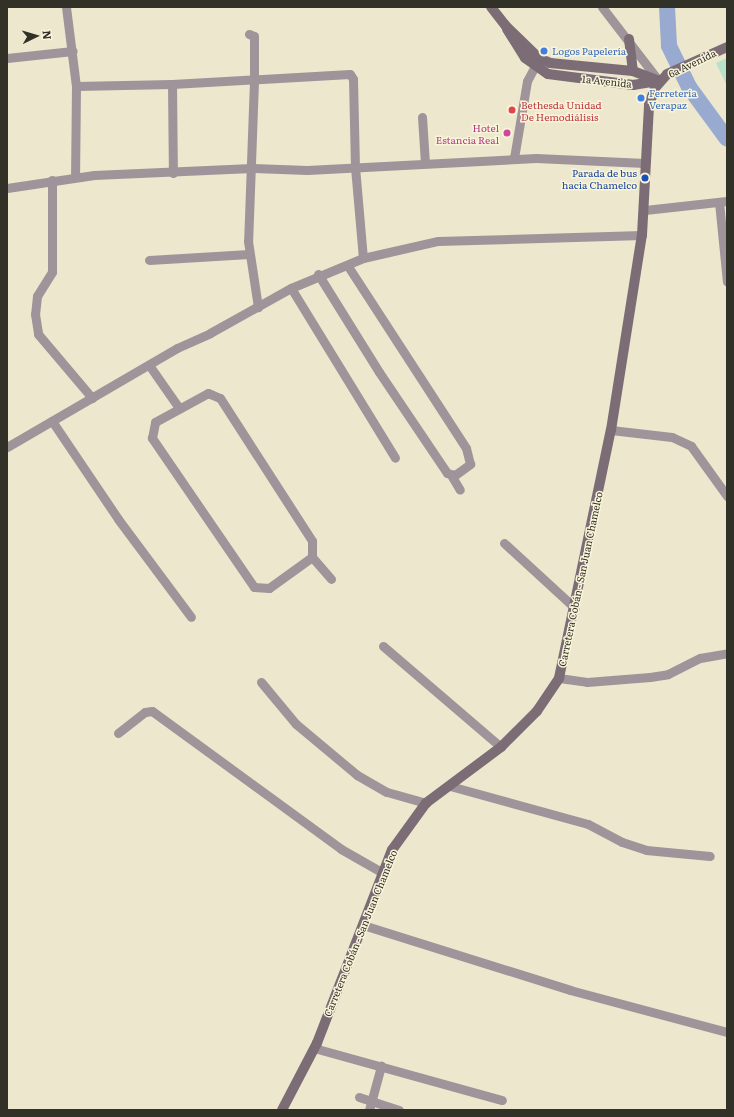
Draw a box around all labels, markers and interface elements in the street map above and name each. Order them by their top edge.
north arrow [16,16,56,56]
text: N [40,30,56,40]
place label: Logos Papelería [552,45,626,57]
marker: Logos Papelería [539,46,549,56]
street label: 6a Avenida [666,46,718,80]
street label: 1a Avenida [581,72,633,90]
place label: Ferretería Verapaz [649,86,697,110]
marker: Ferretería Verapaz [636,93,646,103]
place label: Bethesda Unidad De Hemodiálisis [521,98,602,122]
marker: Bethesda Unidad De Hemodiálisis [506,104,518,116]
place label: Hotel Estancia Real [436,121,499,144]
marker: Hotel Estancia Real [502,128,512,138]
place label: Parada de bus hacia Chamelco [562,166,637,190]
marker: Parada de bus hacia Chamelco [640,173,650,183]
street label: Carretera Cobán - San Juan Chamelco [556,490,604,668]
street label: Carretera Cobán - San Juan Chamelco [321,848,399,1018]

